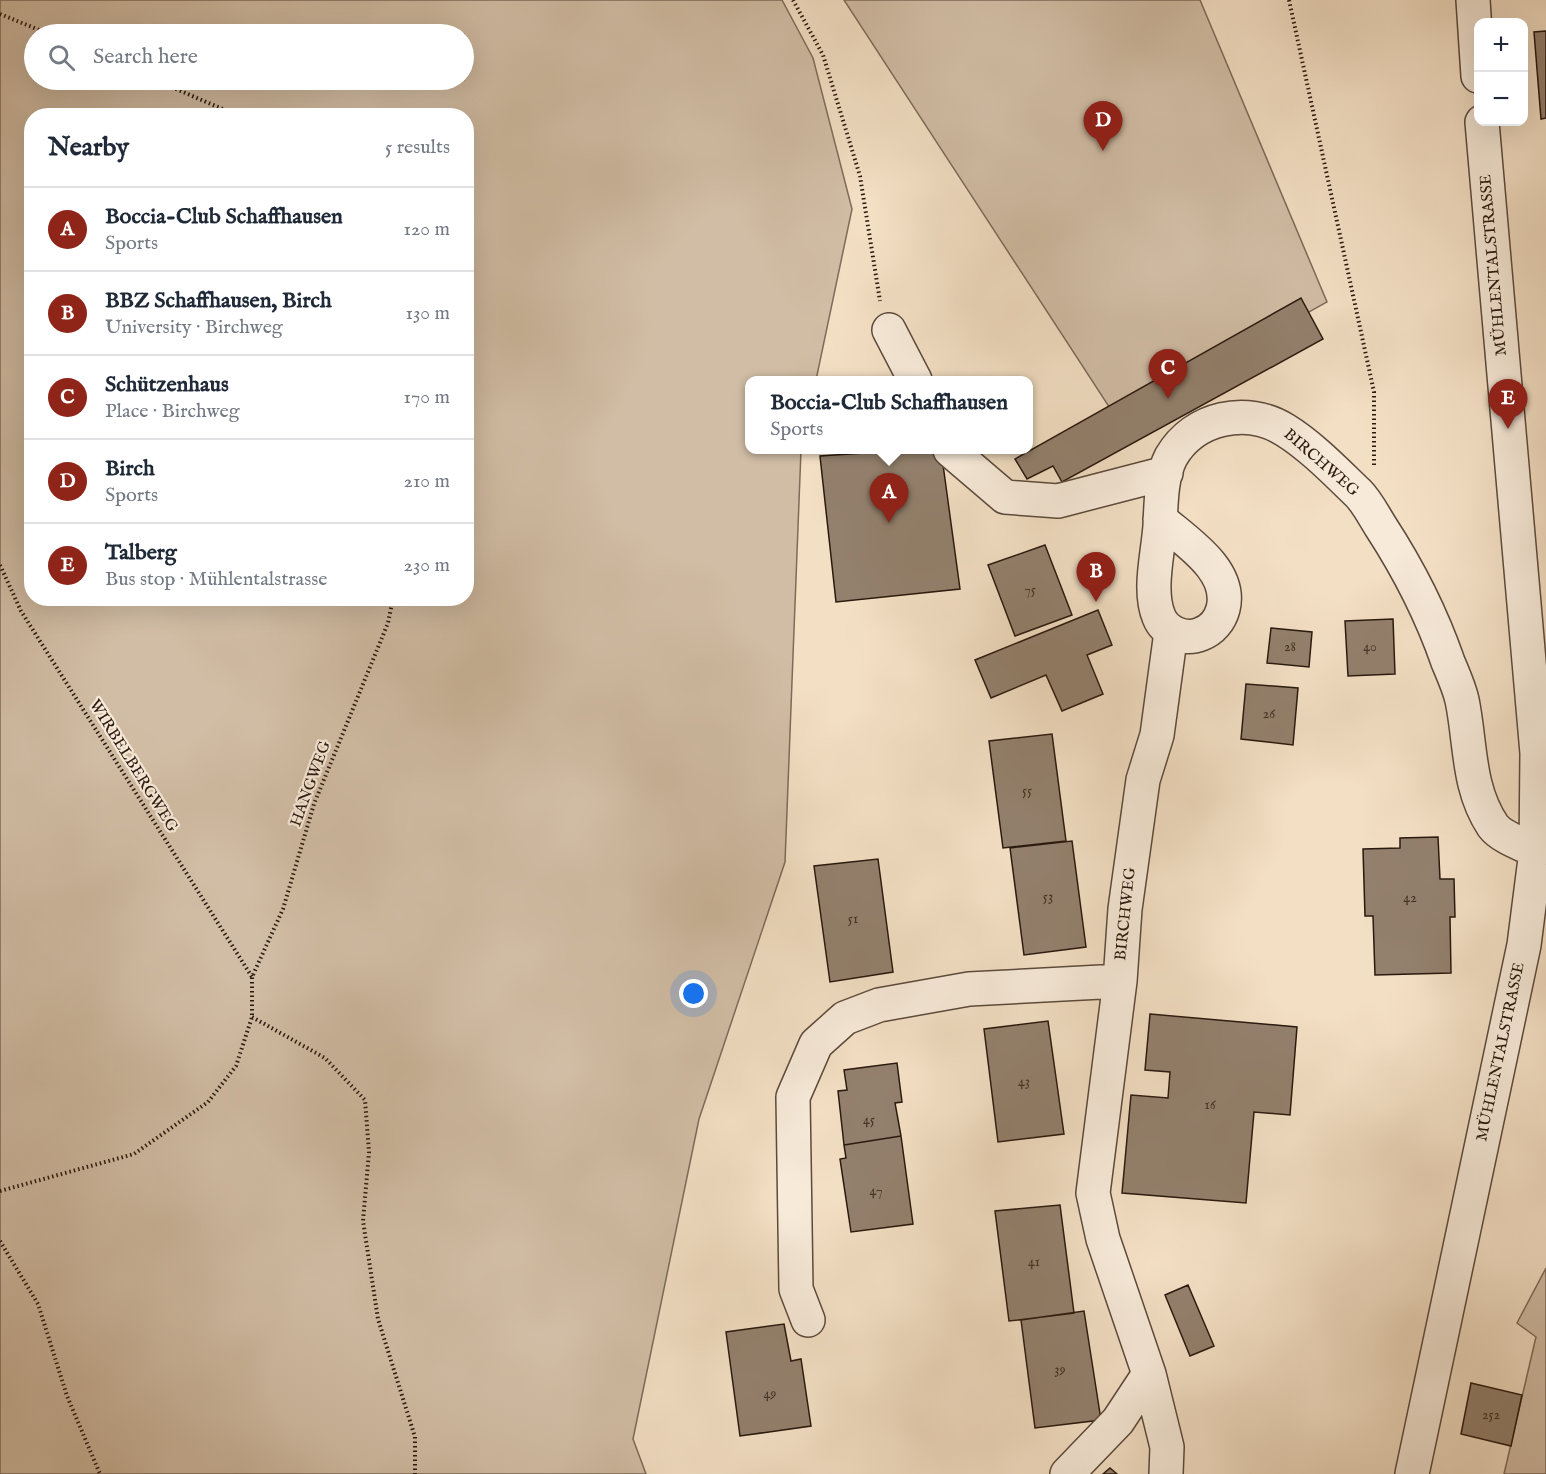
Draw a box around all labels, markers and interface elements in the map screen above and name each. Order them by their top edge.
map controls [1474,18,1528,126]
button: + [1474,18,1528,72]
search box [24,24,474,90]
icon: search [45,41,78,74]
text: Search here [93,43,198,71]
button: − [1474,72,1528,126]
pin: D [1084,102,1122,151]
text: Nearby [48,131,129,164]
text: 5 results [385,135,450,160]
street label: MÜHLENTALSTRASSE [1475,173,1512,357]
text: Boccia-Club Schaffhausen [105,203,343,231]
text: A [61,217,74,242]
text: 120 m [404,217,450,242]
text: Sports [105,231,158,256]
text: BBZ Schaffhausen, Birch [105,287,332,315]
text: B [61,301,74,326]
text: 130 m [405,301,450,326]
text: University · Birchweg [105,315,283,340]
pin: C [1148,350,1188,399]
text: Schützenhaus [105,371,229,399]
popup [745,376,1033,454]
pin: E [1488,380,1528,429]
text: C [60,385,75,410]
text: 170 m [404,385,450,410]
text: Boccia-Club Schaffhausen [770,389,1008,417]
text: Place · Birchweg [105,399,240,424]
text: Sports [770,417,823,442]
street label: BIRCHWEG [1279,425,1363,501]
text: Birch [105,455,155,483]
text: D [59,469,76,494]
text: 210 m [404,469,450,494]
pin: A [870,474,908,523]
text: Sports [105,483,158,508]
text: Talberg [105,539,177,567]
pin: B [1076,552,1116,602]
text: E [61,553,74,578]
text: 230 m [404,553,450,578]
text: Bus stop · Mühlentalstrasse [105,567,327,592]
house number: 75 [1024,581,1036,599]
house number: 28 [1284,638,1296,656]
house number: 40 [1363,638,1377,656]
street label: WIRBELBERGWEG [84,696,182,836]
house number: 26 [1263,705,1276,723]
street label: HANGWEG [286,738,336,830]
house number: 55 [1022,782,1032,800]
street label: BIRCHWEG [1111,866,1141,962]
house number: 53 [1043,888,1053,906]
house number: 42 [1403,889,1417,907]
house number: 51 [848,910,858,928]
street label: MÜHLENTALSTRASSE [1471,961,1530,1143]
your location [679,979,708,1008]
house number: 43 [1018,1073,1030,1091]
house number: 16 [1204,1096,1217,1114]
house number: 45 [863,1111,875,1129]
house number: 47 [870,1182,882,1200]
house number: 41 [1028,1253,1040,1271]
house number: 39 [1054,1361,1066,1379]
house number: 49 [764,1385,776,1403]
house number: 252 [1482,1406,1500,1424]

